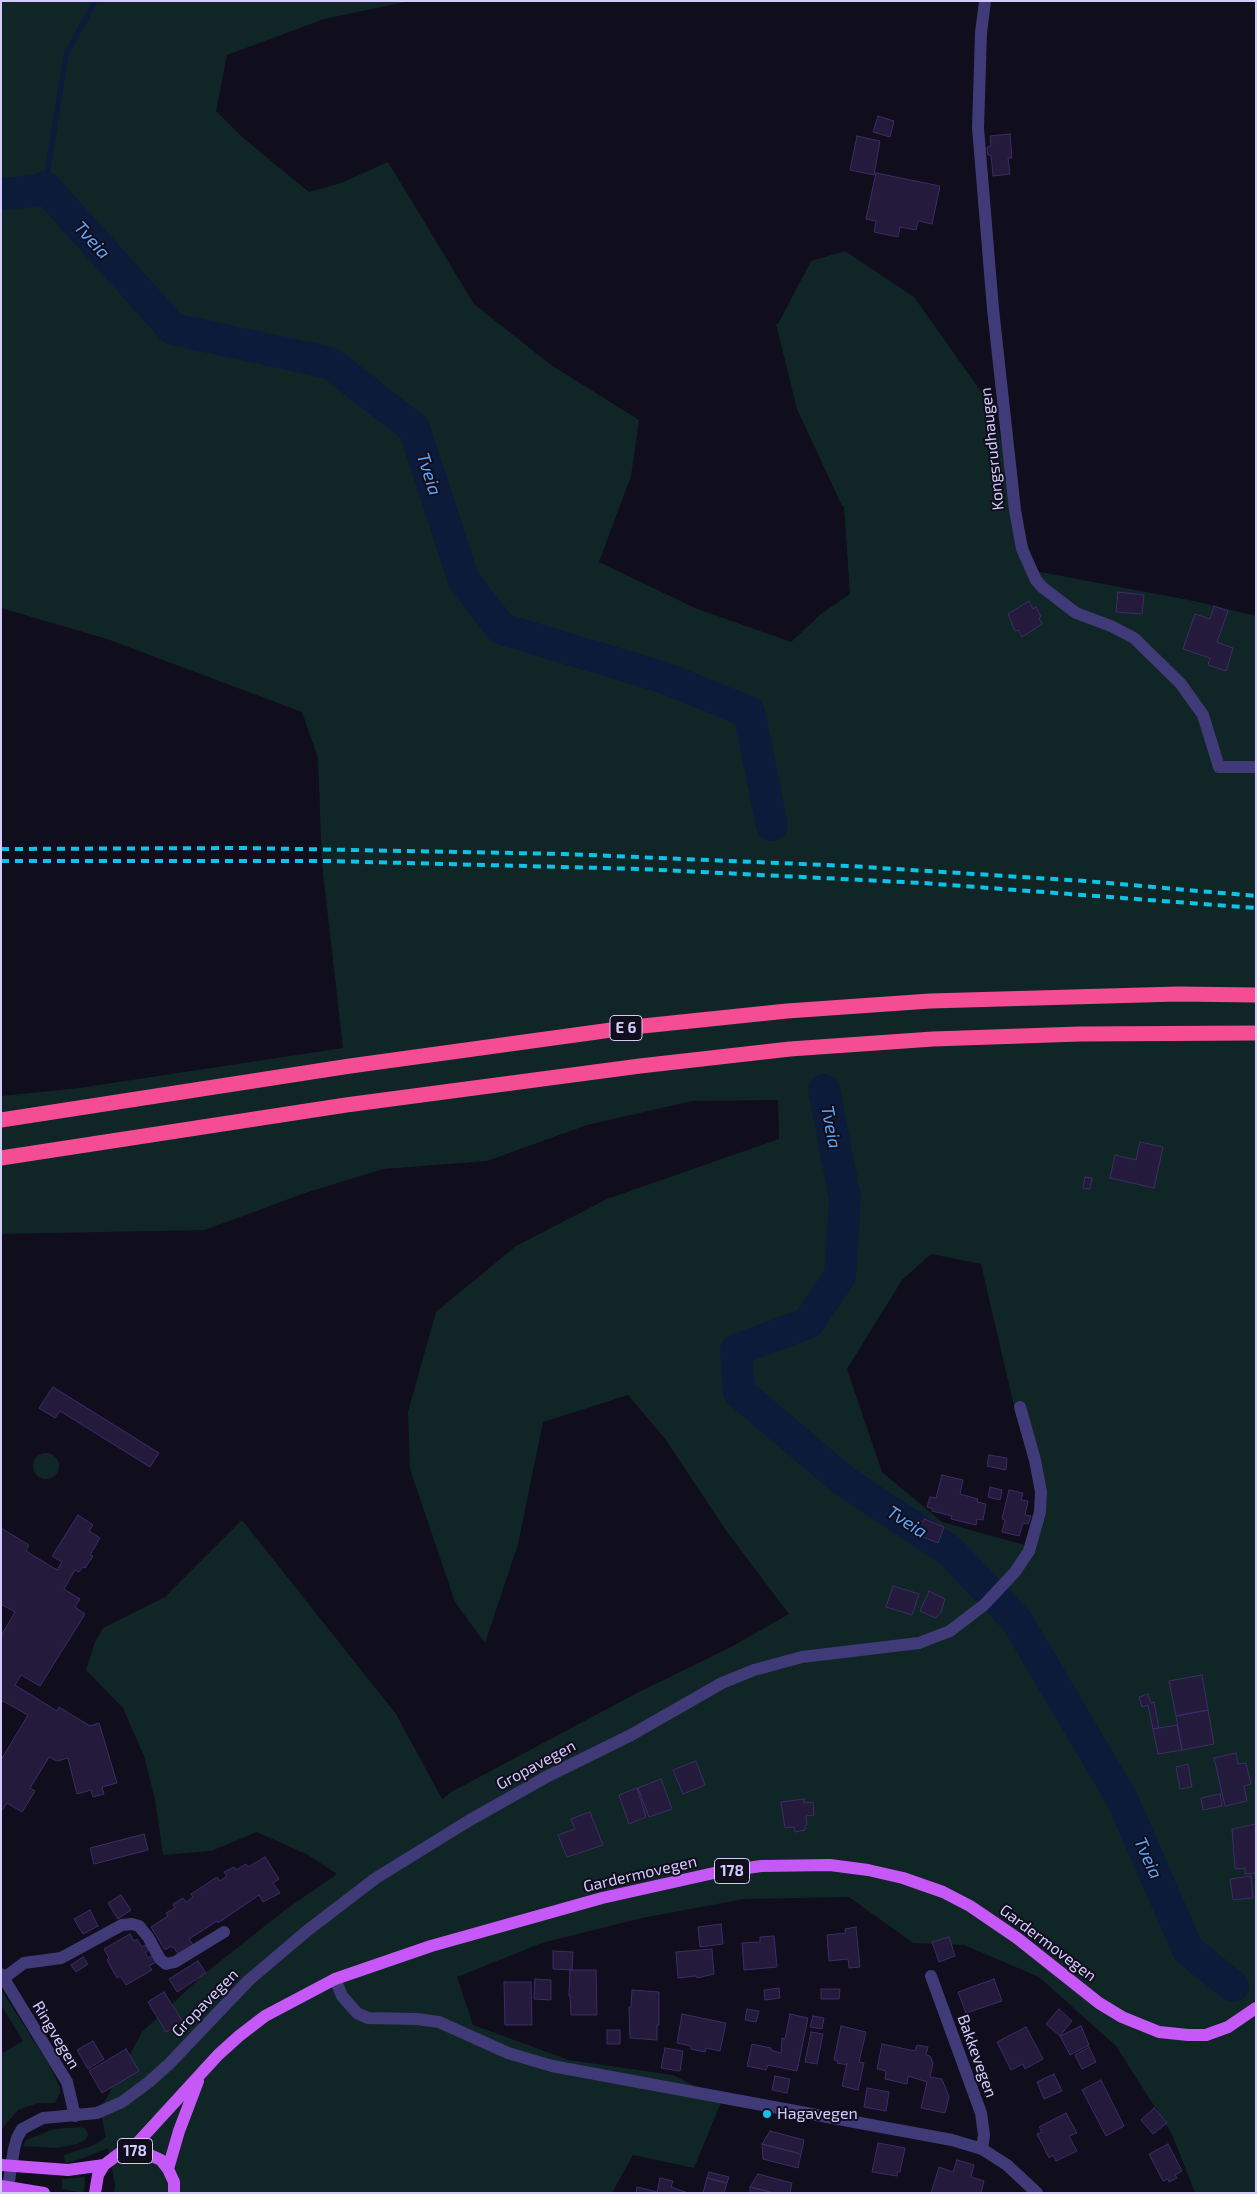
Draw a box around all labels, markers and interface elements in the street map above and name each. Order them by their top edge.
water label: Tveia [69,217,115,263]
street label: Kongsrudhaugen [976,387,1008,511]
water label: Tveia [412,450,446,498]
road number: E 6 [610,1016,642,1040]
water label: Tveia [816,1104,846,1150]
water label: Tveia [883,1501,931,1543]
street label: Gropavegen [493,1736,579,1794]
water label: Tveia [1129,1834,1167,1882]
street label: Gardermovegen [581,1852,699,1896]
road number: 178 [714,1858,750,1884]
street label: Gardermovegen [996,1900,1100,1986]
street label: Gropavegen [168,1965,242,2041]
street label: Ringvegen [28,1998,84,2072]
street label: Bakkevegen [953,2012,1001,2100]
place label: Hagavegen [777,2104,858,2124]
marker: Hagavegen [761,2108,773,2120]
road number: 178 [118,2138,152,2164]

